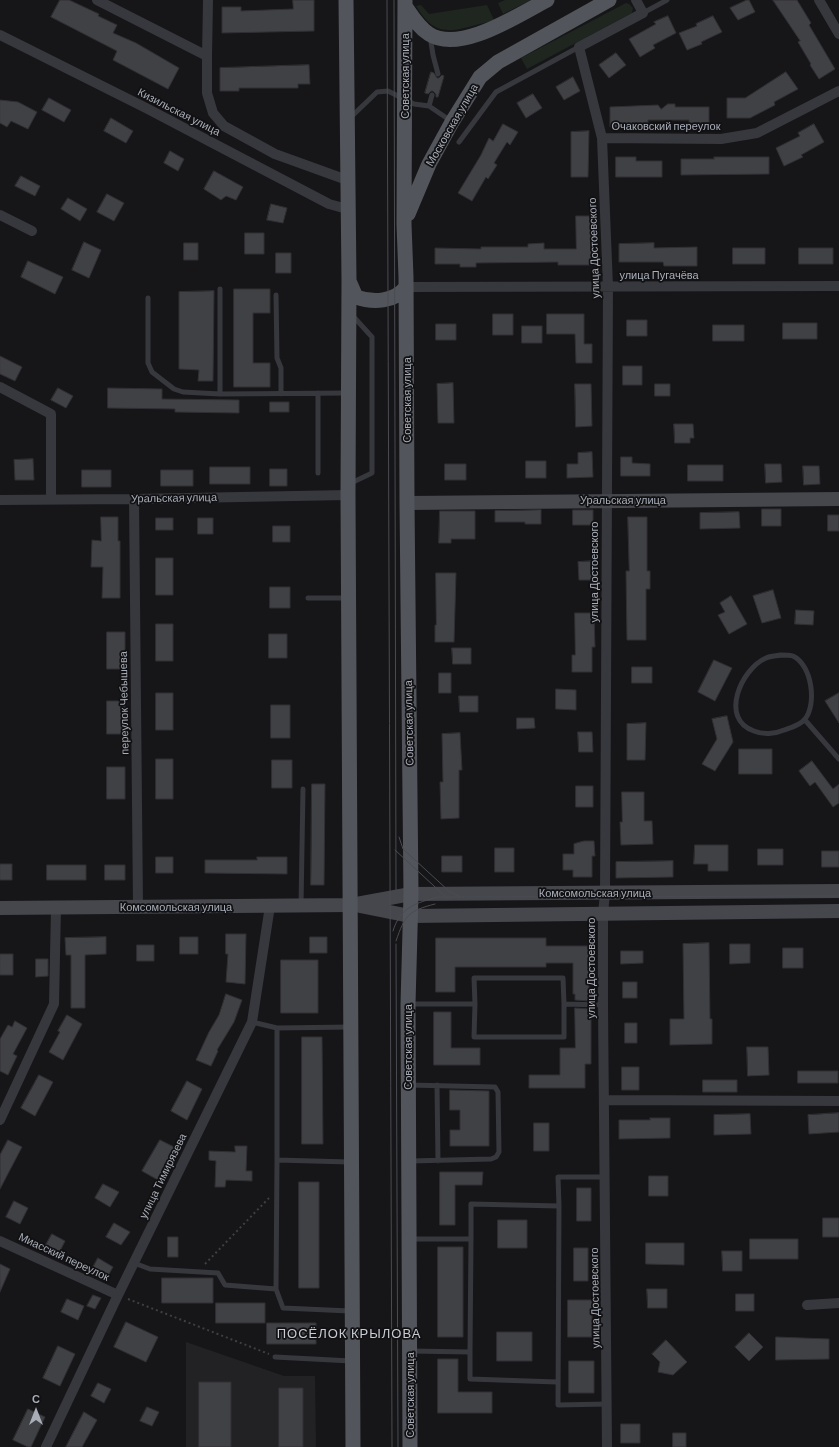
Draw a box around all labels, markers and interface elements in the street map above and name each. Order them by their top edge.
street label: Советская улица [398,33,412,119]
street label: Московская улица [423,82,481,168]
street label: Кизильская улица [135,85,223,139]
street label: Очаковский переулок [612,119,720,133]
street label: улица Достоевского [586,197,602,299]
street label: улица Пугачёва [619,268,699,282]
street label: Советская улица [400,357,414,443]
street label: Уральская улица [131,491,217,505]
street label: Уральская улица [580,493,666,507]
street label: улица Достоевского [587,522,601,622]
street label: переулок Чебышева [116,651,132,755]
street label: Советская улица [402,680,416,766]
street label: Комсомольская улица [539,886,651,900]
street label: Комсомольская улица [120,900,232,914]
street label: улица Достоевского [584,918,598,1018]
street label: Советская улица [401,1004,415,1090]
street label: улица Тимирязева [137,1131,189,1221]
street label: Миасский переулок [17,1230,111,1284]
street label: улица Достоевского [588,1247,602,1349]
district label: ПОСЁЛОК КРЫЛОВА [277,1326,421,1342]
street label: Советская улица [403,1352,417,1438]
north arrow [16,1391,56,1431]
text: С [32,1392,40,1405]

